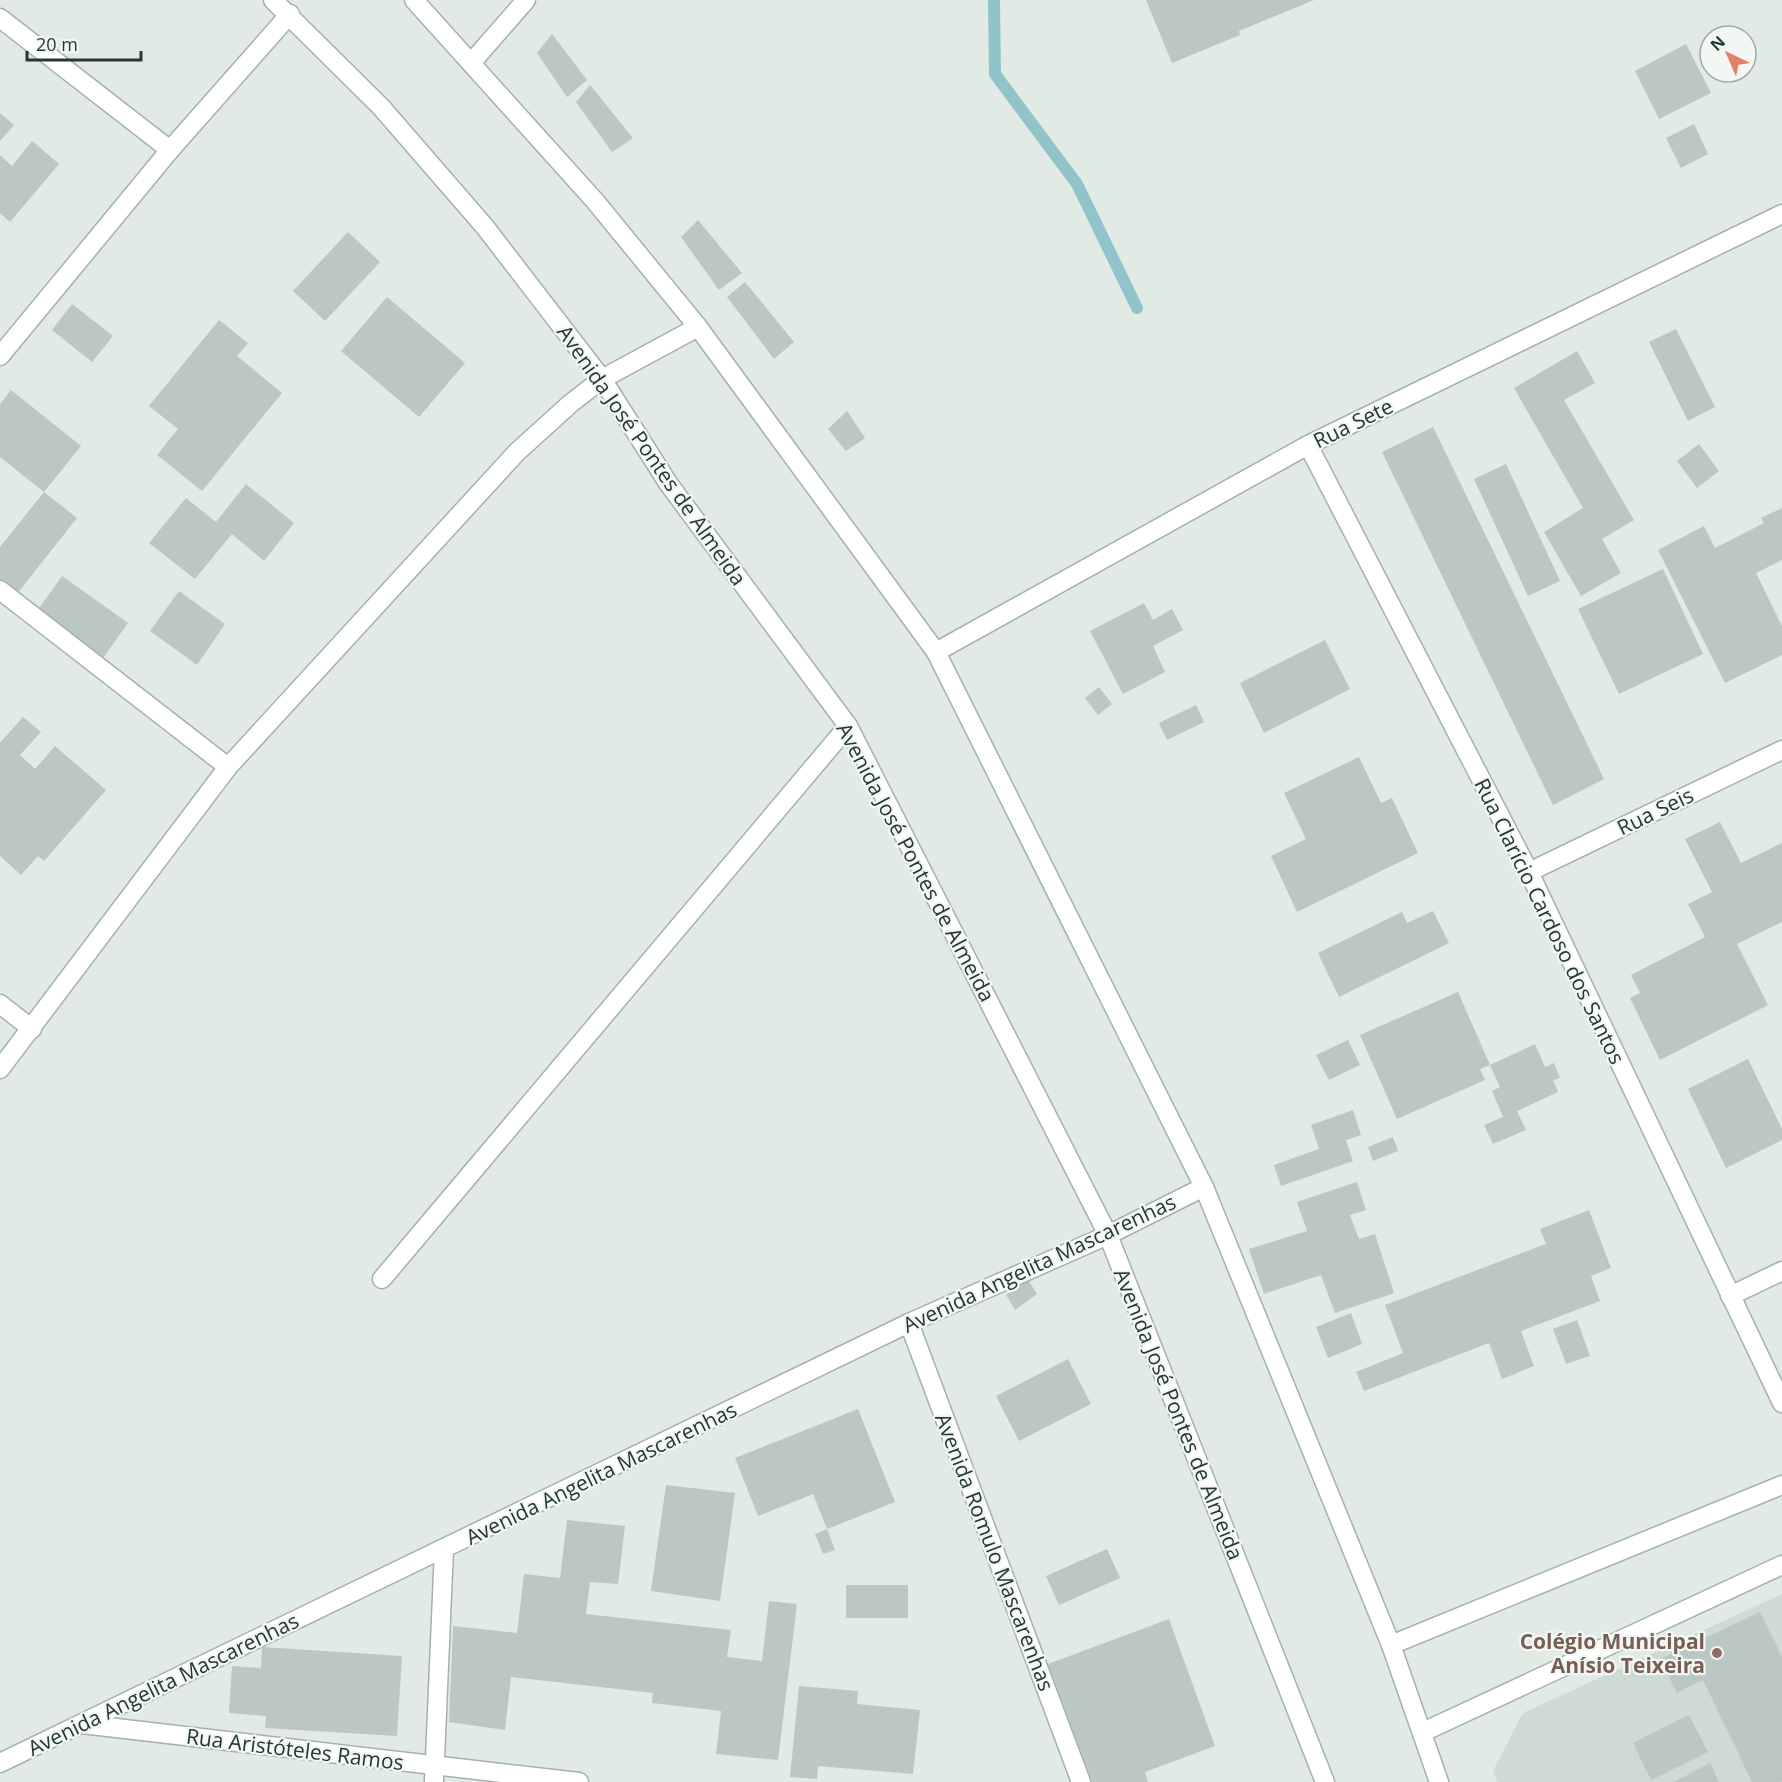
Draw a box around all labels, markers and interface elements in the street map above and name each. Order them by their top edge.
scale bar [27,24,141,62]
north arrow [1698,24,1758,84]
text: N [1705,31,1730,56]
text: 20 m [36,32,78,56]
street label: Avenida José Pontes de Almeida [551,319,753,591]
street label: Rua Sete [1308,392,1398,454]
street label: Avenida José Pontes de Almeida [830,718,1002,1006]
street label: Rua Clarício Cardoso dos Santos [1468,773,1632,1069]
street label: Rua Seis [1612,781,1698,841]
street label: Avenida Angelita Mascarenhas [898,1187,1180,1339]
street label: Avenida José Pontes de Almeida [1108,1264,1250,1564]
street label: Avenida Angelita Mascarenhas [461,1395,741,1551]
street label: Avenida Romulo Mascarenhas [929,1409,1061,1695]
street label: Avenida Angelita Mascarenhas [23,1606,303,1762]
place label: Colégio Municipal Anísio Teixeira [1520,1627,1705,1679]
marker: Colégio Municipal Anísio Teixeira [1710,1646,1724,1660]
street label: Rua Aristóteles Ramos [185,1722,405,1776]

